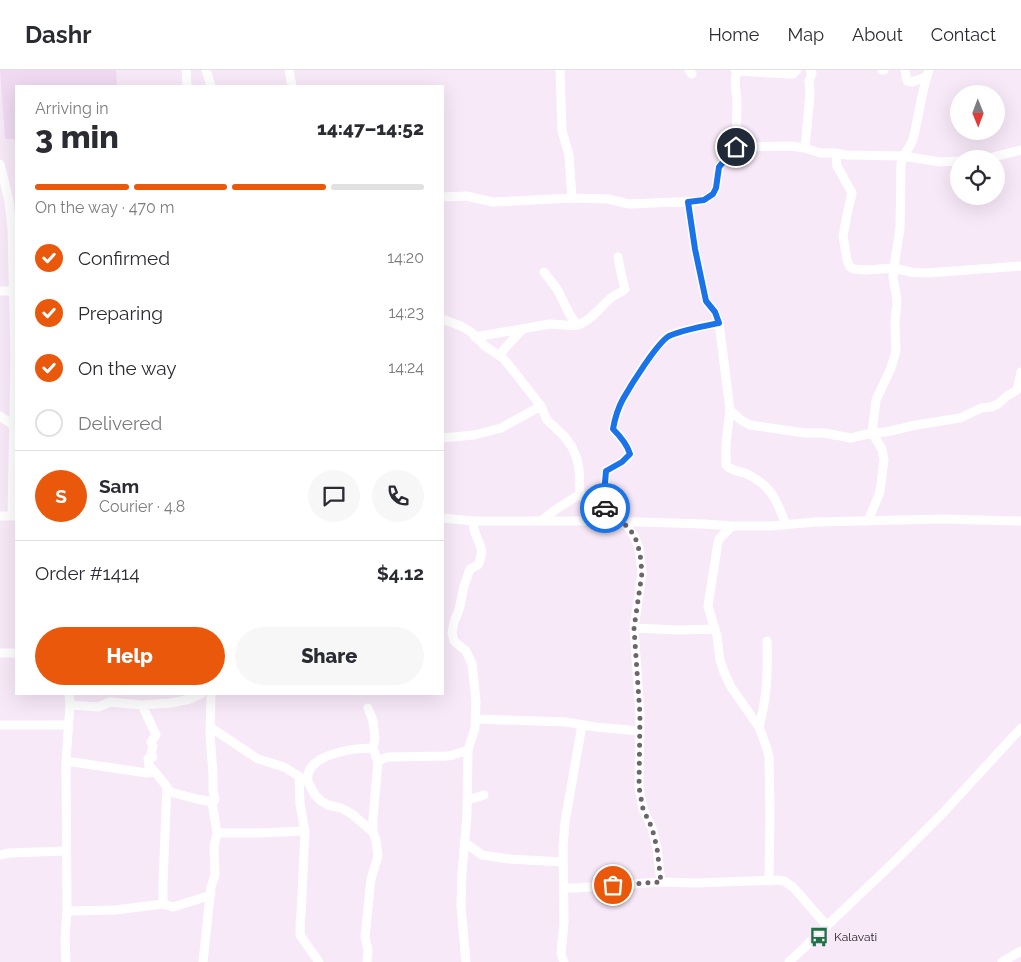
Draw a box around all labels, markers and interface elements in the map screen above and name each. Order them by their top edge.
text: Dashr [25,20,91,49]
text: Home [708,24,759,45]
text: Map [787,24,824,45]
text: About [852,24,903,45]
text: Contact [931,24,996,45]
north arrow [950,85,1005,140]
map controls [950,85,1005,205]
text: Arriving in [35,99,109,118]
text: 14:47–14:52 [317,117,424,139]
text: 3 min [35,118,119,155]
pin [715,126,757,168]
icon: home [722,133,750,161]
button: locate [950,150,1005,205]
text: On the way · 470 m [35,198,175,217]
icon: check [35,244,63,272]
text: Confirmed [78,247,170,269]
text: 14:20 [387,248,424,267]
icon: check [35,299,63,327]
text: Preparing [78,302,163,324]
text: 14:23 [389,303,424,322]
icon: check [35,354,63,382]
text: On the way [78,357,177,379]
text: 14:24 [388,358,424,377]
text: Delivered [78,412,162,434]
button: chat [308,470,360,522]
button: phone [372,470,424,522]
text: Sam [99,475,139,497]
courier [580,483,630,533]
text: S [55,485,67,507]
icon: car [591,494,619,522]
text: Courier · 4.8 [99,497,185,516]
text: Order #1414 [35,562,140,584]
text: $4.12 [377,562,424,584]
button: Help [35,627,225,685]
button: Share [235,627,424,685]
pin [592,864,634,906]
icon: bag [599,871,627,899]
bus stop icon: Kalavati [808,926,830,948]
place label: Kalavati [834,930,877,944]

